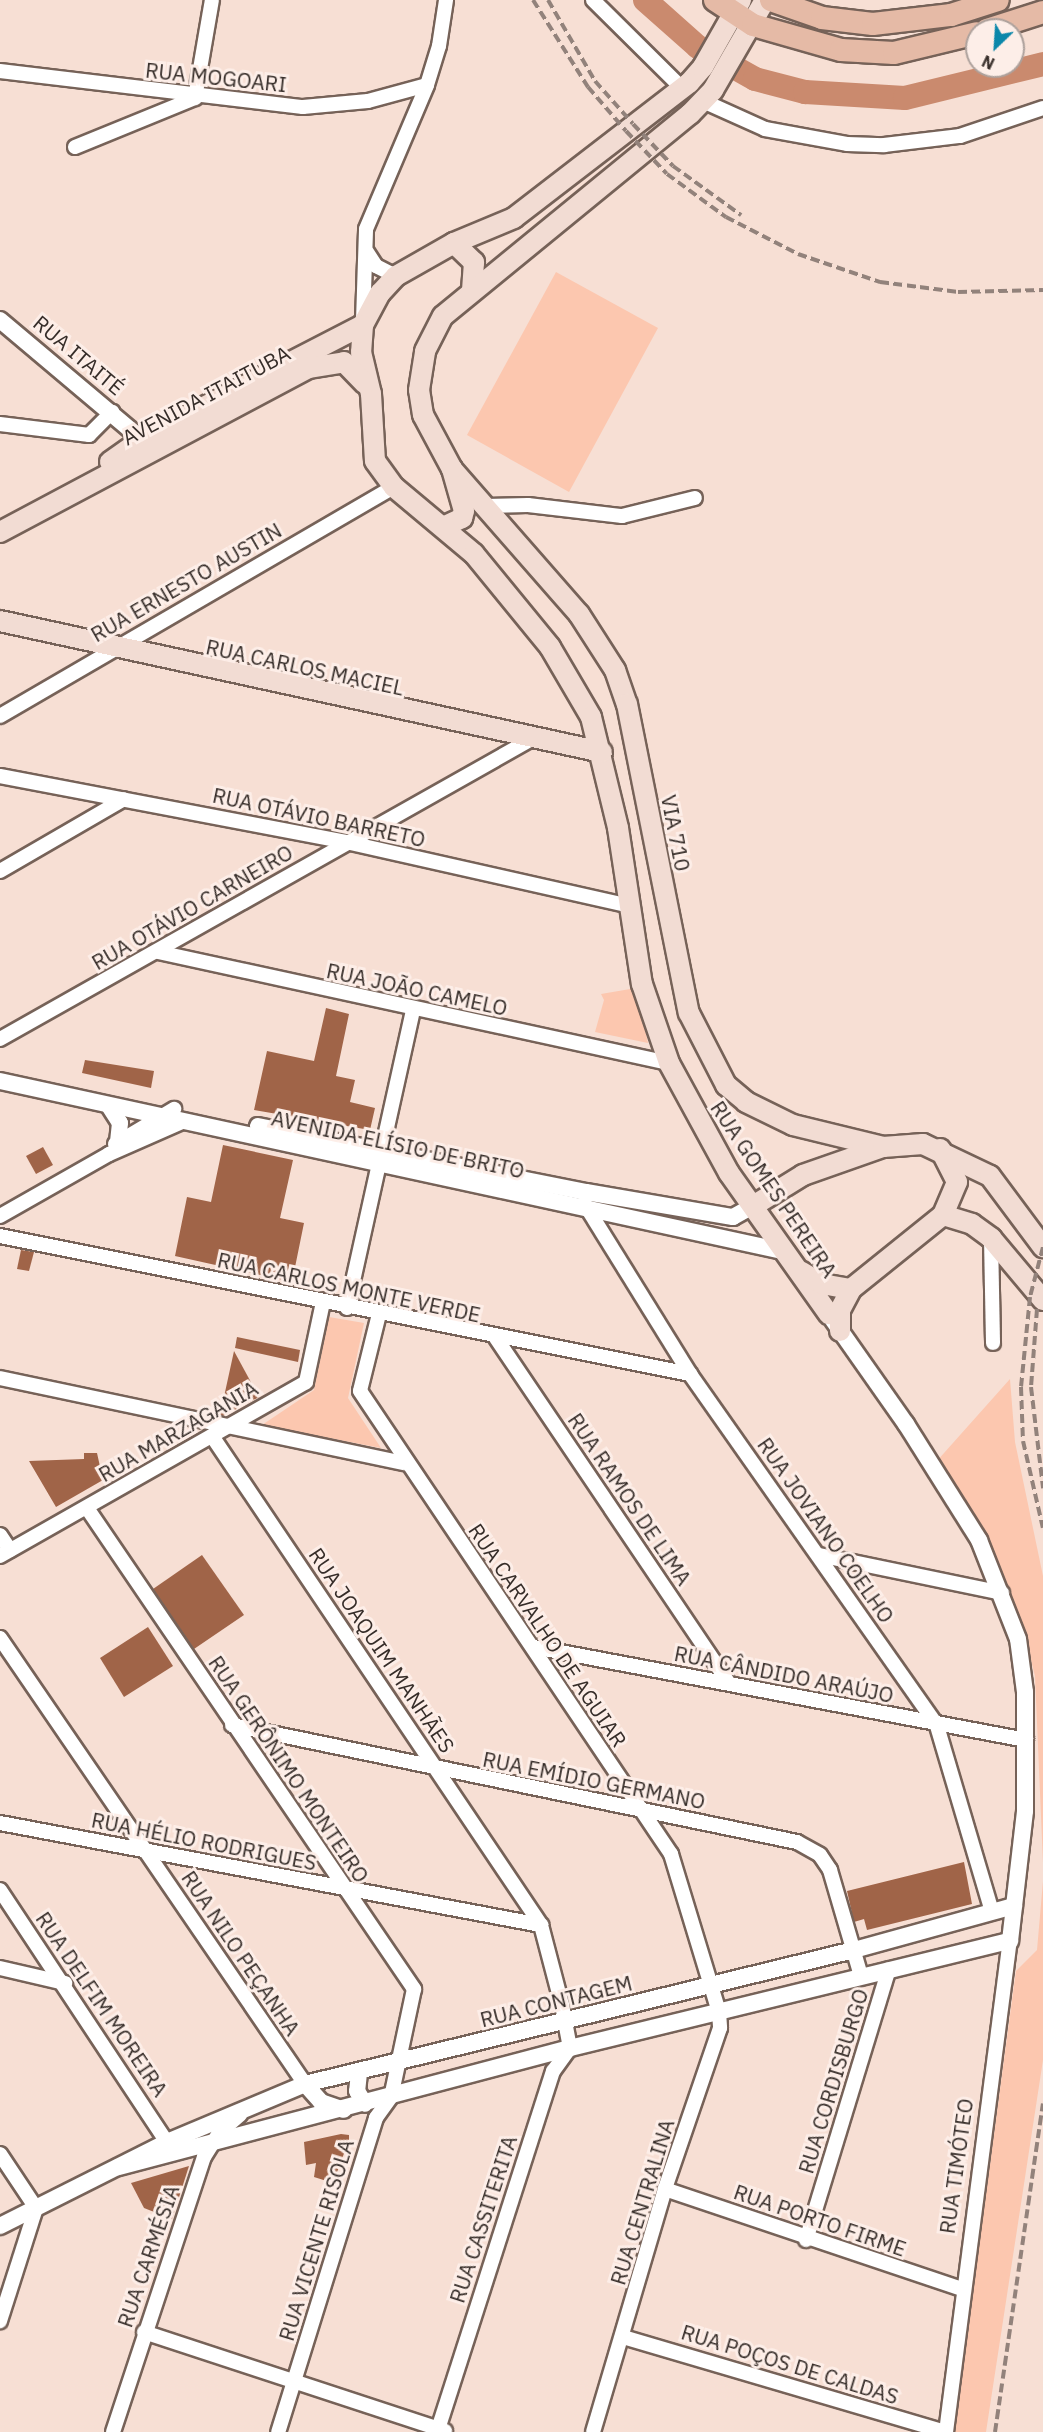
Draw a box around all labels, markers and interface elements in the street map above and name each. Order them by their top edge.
north arrow [965,18,1025,78]
text: N [979,51,998,74]
street label: RUA MOGOARI [144,57,288,97]
street label: RUA ITAITÉ [29,310,129,400]
street label: AVENIDA ITAITUBA [118,340,294,450]
street label: RUA ERNESTO AUSTIN [86,517,286,647]
street label: RUA CARLOS MACIEL [204,634,406,700]
street label: RUA OTÁVIO BARRETO [210,782,428,852]
street label: VIA 710 [656,793,696,873]
street label: RUA OTÁVIO CARNEIRO [87,839,297,975]
street label: RUA JOÃO CAMELO [324,958,510,1020]
street label: RUA GOMES PEREIRA [706,1096,842,1282]
street label: AVENIDA ELÍSIO DE BRITO [269,1105,527,1183]
street label: RUA CARLOS MONTE VERDE [215,1247,483,1327]
street label: RUA MARZAGANIA [94,1375,262,1487]
street label: RUA RAMOS DE LIMA [563,1408,697,1590]
street label: RUA JOVIANO COELHO [752,1433,900,1627]
street label: RUA CARVALHO DE AGUIAR [464,1518,632,1752]
street label: RUA JOAQUIM MANHÃES [304,1543,460,1757]
street label: RUA CÂNDIDO ARAÚJO [672,1640,896,1708]
street label: RUA GERÔNIMO MONTEIRO [204,1651,374,1887]
street label: RUA EMÍDIO GERMANO [481,1746,707,1814]
street label: RUA HÉLIO RODRIGUES [89,1807,319,1875]
street label: RUA NILO PEÇANHA [177,1866,305,2040]
street label: RUA DELFIM MOREIRA [31,1907,173,2101]
street label: RUA CONTAGEM [477,1970,635,2032]
street label: RUA CORDISBURGO [793,1986,873,2176]
street label: RUA TIMÓTEO [934,2097,978,2235]
street label: RUA CENTRALINA [605,2116,679,2288]
street label: RUA CASSITERITA [444,2132,522,2306]
street label: RUA VICENTE RISOLA [273,2136,359,2344]
street label: RUA PORTO FIRME [731,2179,909,2261]
street label: RUA CARMÉSIA [112,2182,184,2330]
street label: RUA POÇOS DE CALDAS [678,2319,902,2409]

